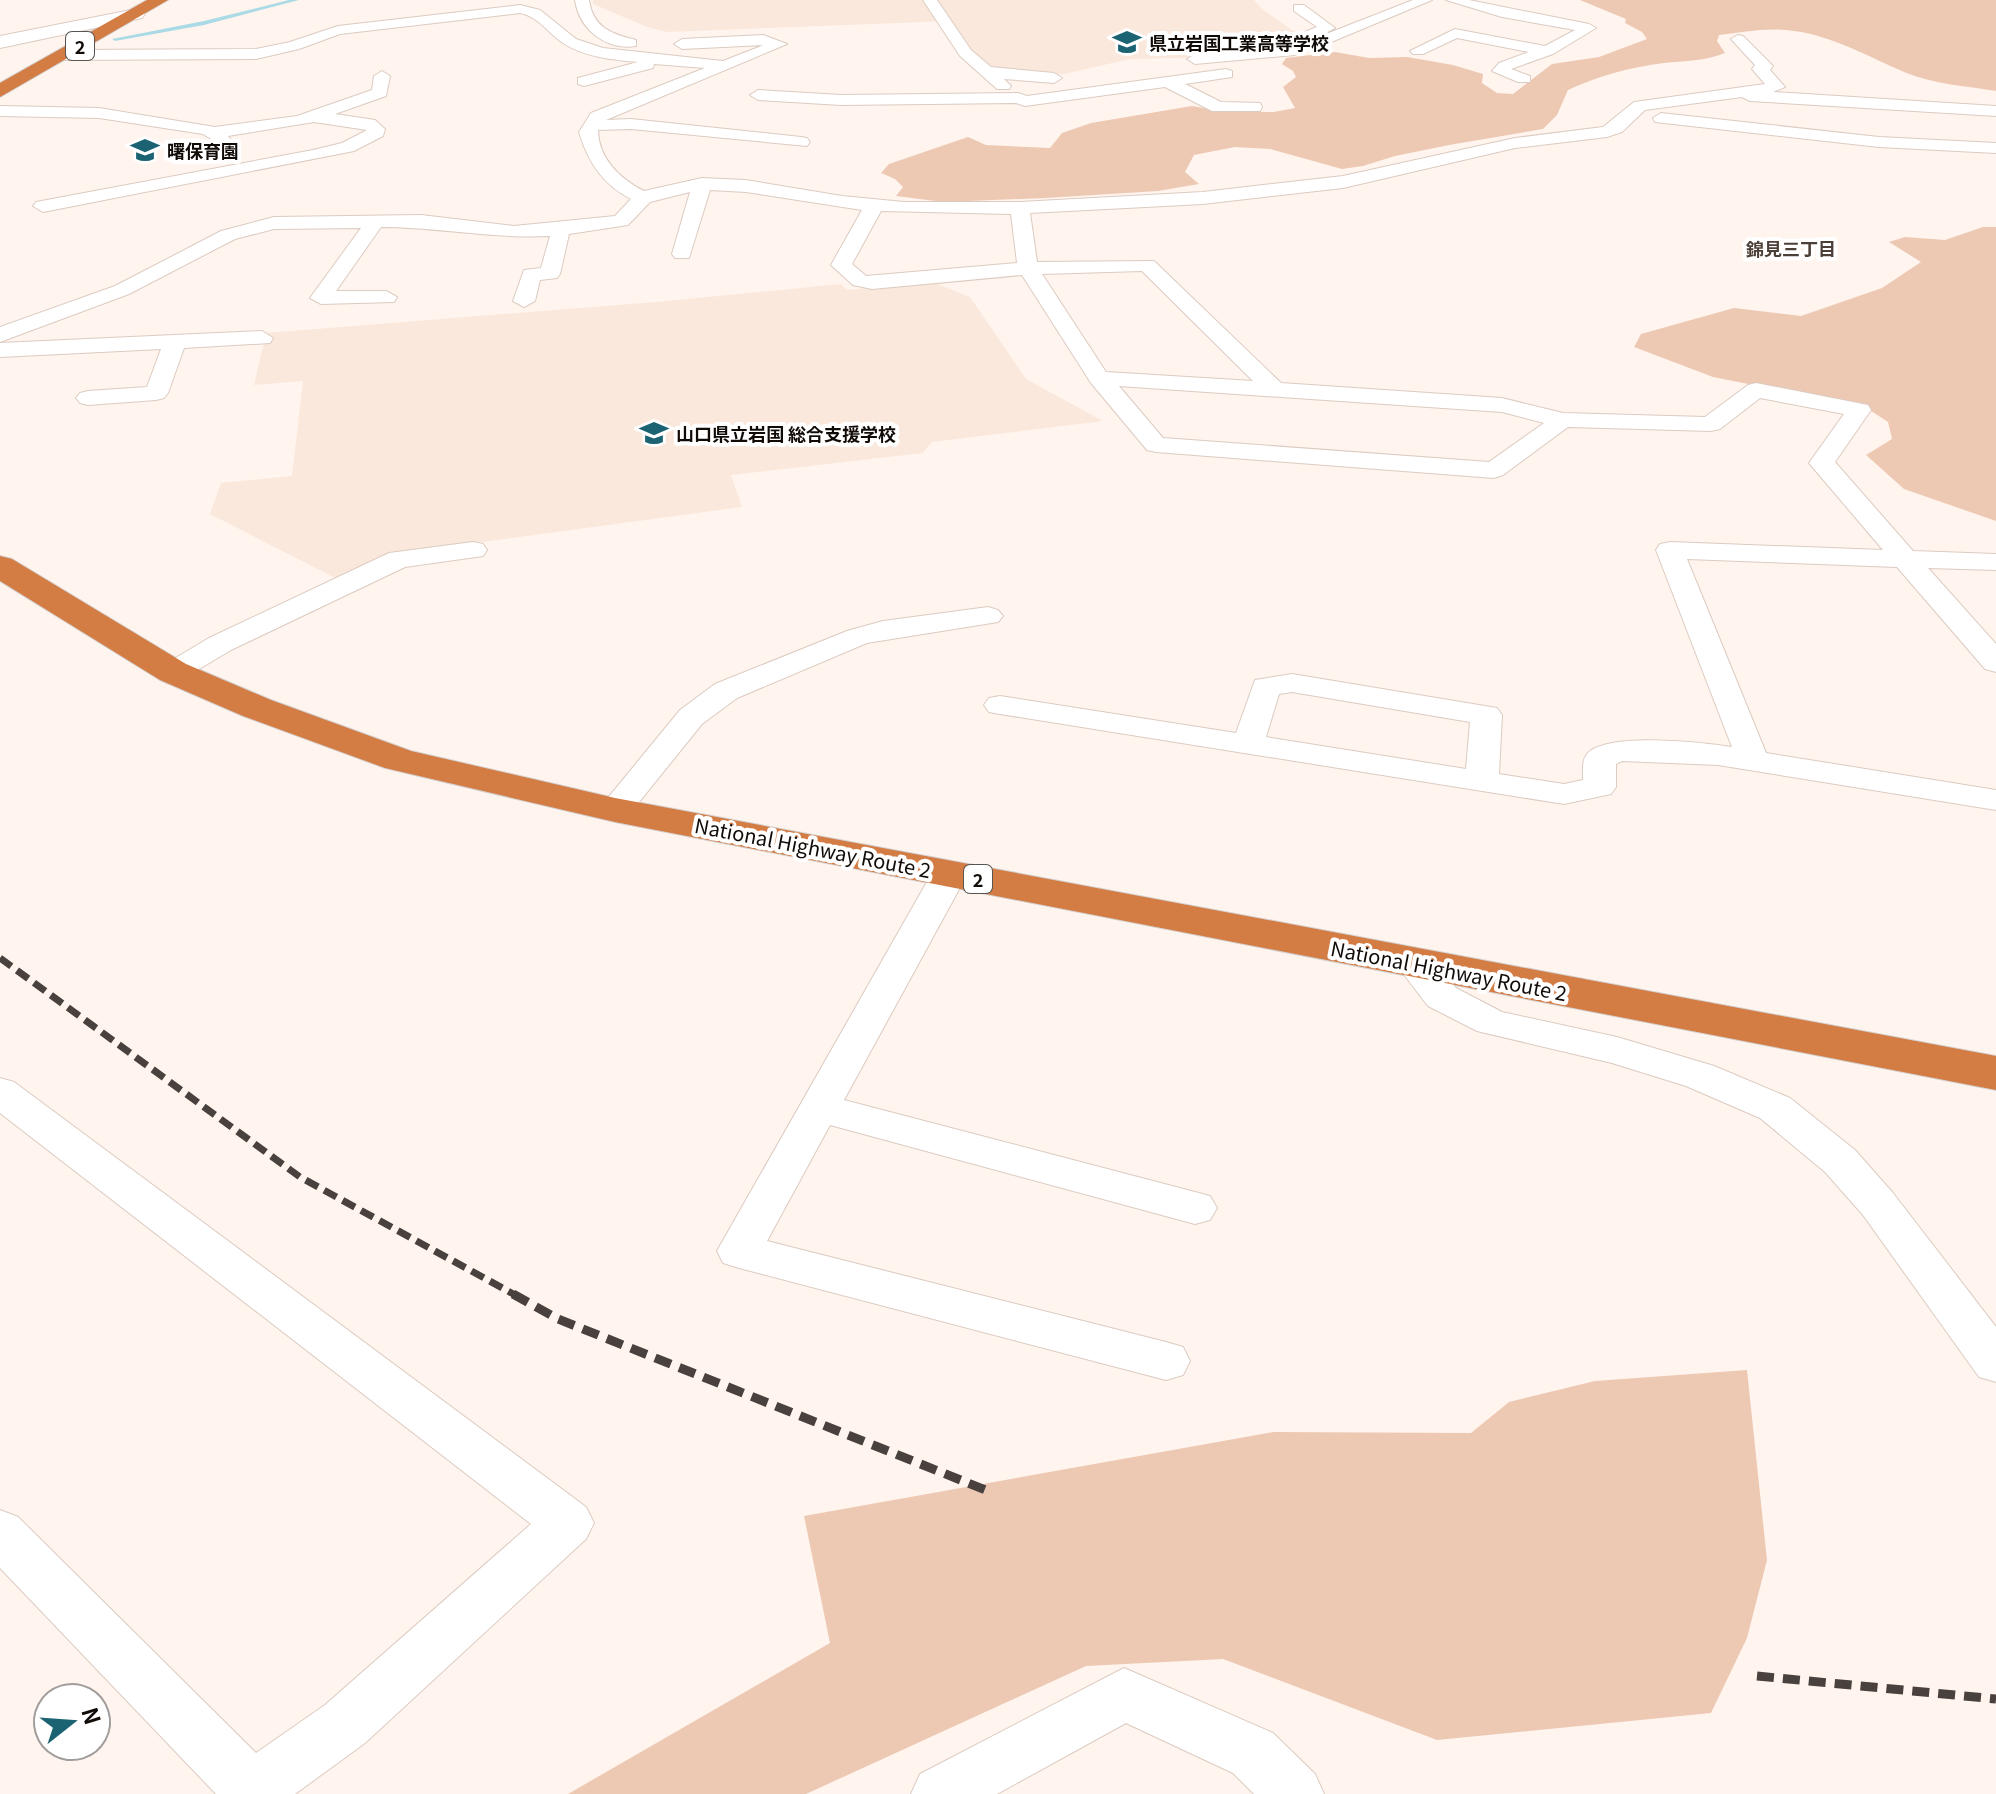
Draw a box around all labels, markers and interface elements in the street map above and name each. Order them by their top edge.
school or university icon: 県立岩国工業高等学校 [1112,27,1142,57]
place label: 県立岩国工業高等学校 [1149,29,1329,55]
road number: 2 [66,32,94,60]
school or university icon: 曙保育園 [130,135,160,165]
place label: 曙保育園 [167,137,239,163]
district label: 錦見三丁目 [1746,235,1836,261]
school or university icon: 山口県立岩国 総合支援学校 [639,418,669,448]
place label: 山口県立岩国 総合支援学校 [676,420,896,446]
street label: National Highway Route 2 [692,810,934,884]
road number: 2 [964,865,992,893]
street label: National Highway Route 2 [1328,933,1570,1007]
north arrow [32,1682,112,1762]
text: N [75,1703,111,1728]

